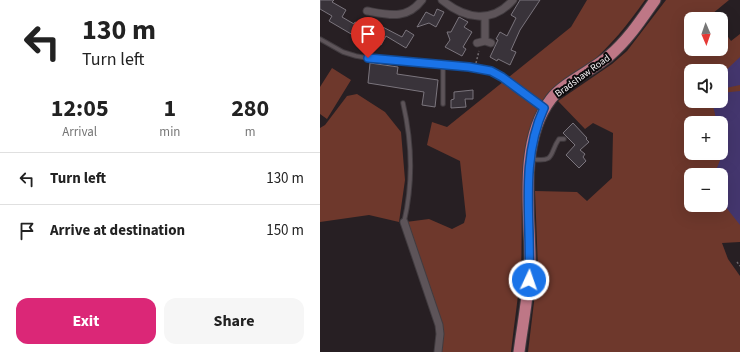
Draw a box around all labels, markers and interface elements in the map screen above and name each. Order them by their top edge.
text: 130 m [82,10,156,50]
north arrow [684,12,728,56]
map controls [684,12,728,212]
icon: left [16,16,68,68]
pin [351,17,385,58]
icon: arrive [357,23,379,45]
text: Turn left [82,47,144,72]
street label: Bradshaw Road [552,51,613,101]
button: sound [684,64,728,108]
text: 12:05 [51,91,109,126]
text: 1 [164,91,176,126]
text: 280 [231,91,269,126]
button: + [684,116,728,160]
text: Arrival [62,123,97,141]
text: min [159,123,180,141]
text: m [245,123,256,141]
icon: left [16,168,38,190]
text: Turn left [50,168,106,189]
text: 130 m [266,168,304,189]
button: − [684,168,728,212]
icon: arrive [16,220,38,242]
text: Arrive at destination [50,220,185,241]
text: 150 m [266,220,304,241]
position arrow [508,259,550,301]
button: Exit [16,298,156,344]
button: Share [164,298,304,344]

